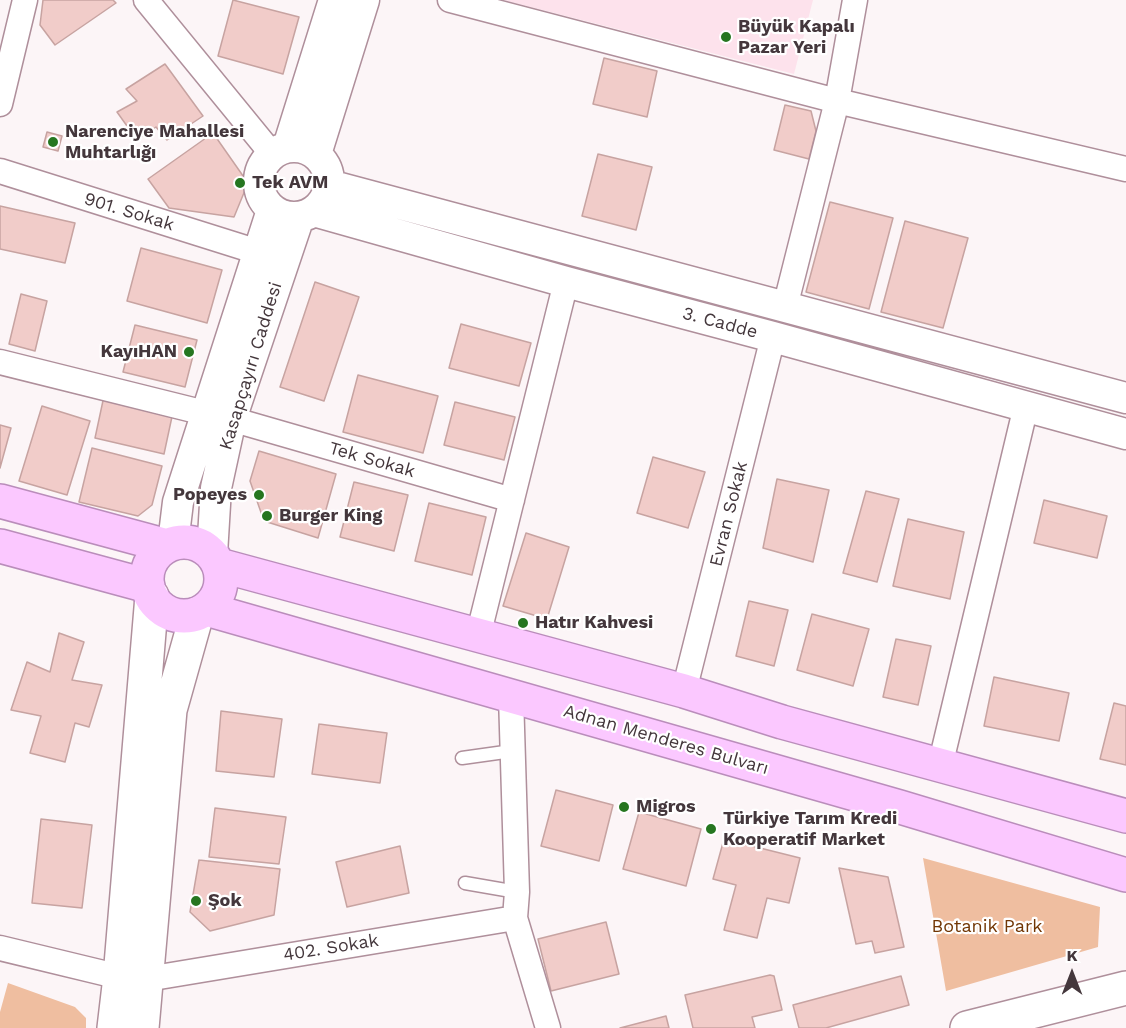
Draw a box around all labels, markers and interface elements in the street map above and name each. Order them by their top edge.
place label: Büyük Kapalı Pazar Yeri [738,16,855,58]
marker: Büyük Kapalı Pazar Yeri [719,30,733,44]
place label: Narenciye Mahallesi Muhtarlığı [65,121,244,164]
marker: Narenciye Mahallesi Muhtarlığı [46,135,60,149]
place label: Tek AVM [252,172,328,194]
marker: Tek AVM [233,176,247,190]
street label: 901. Sokak [81,188,177,236]
street label: Kasapçayırı Caddesi [215,279,287,453]
street label: 3. Cadde [680,303,760,343]
place label: KayıHAN [101,341,177,363]
marker: KayıHAN [182,345,196,359]
street label: Tek Sokak [327,437,417,483]
street label: Evran Sokak [706,459,752,569]
place label: Popeyes [173,484,247,506]
marker: Popeyes [252,488,266,502]
place label: Burger King [279,505,382,527]
marker: Burger King [260,509,274,523]
place label: Hatır Kahvesi [535,612,653,634]
marker: Hatır Kahvesi [516,616,530,630]
street label: Adnan Menderes Bulvarı [561,700,771,780]
place label: Migros [636,796,696,818]
marker: Migros [617,800,631,814]
place label: Türkiye Tarım Kredi Kooperatif Market [723,808,897,850]
marker: Türkiye Tarım Kredi Kooperatif Market [704,822,718,836]
place label: Şok [208,890,242,912]
marker: Şok [189,894,203,908]
park label: Botanik Park [931,916,1043,938]
street label: 402. Sokak [282,930,380,966]
north arrow [1042,944,1102,1004]
text: K [1066,946,1078,965]

